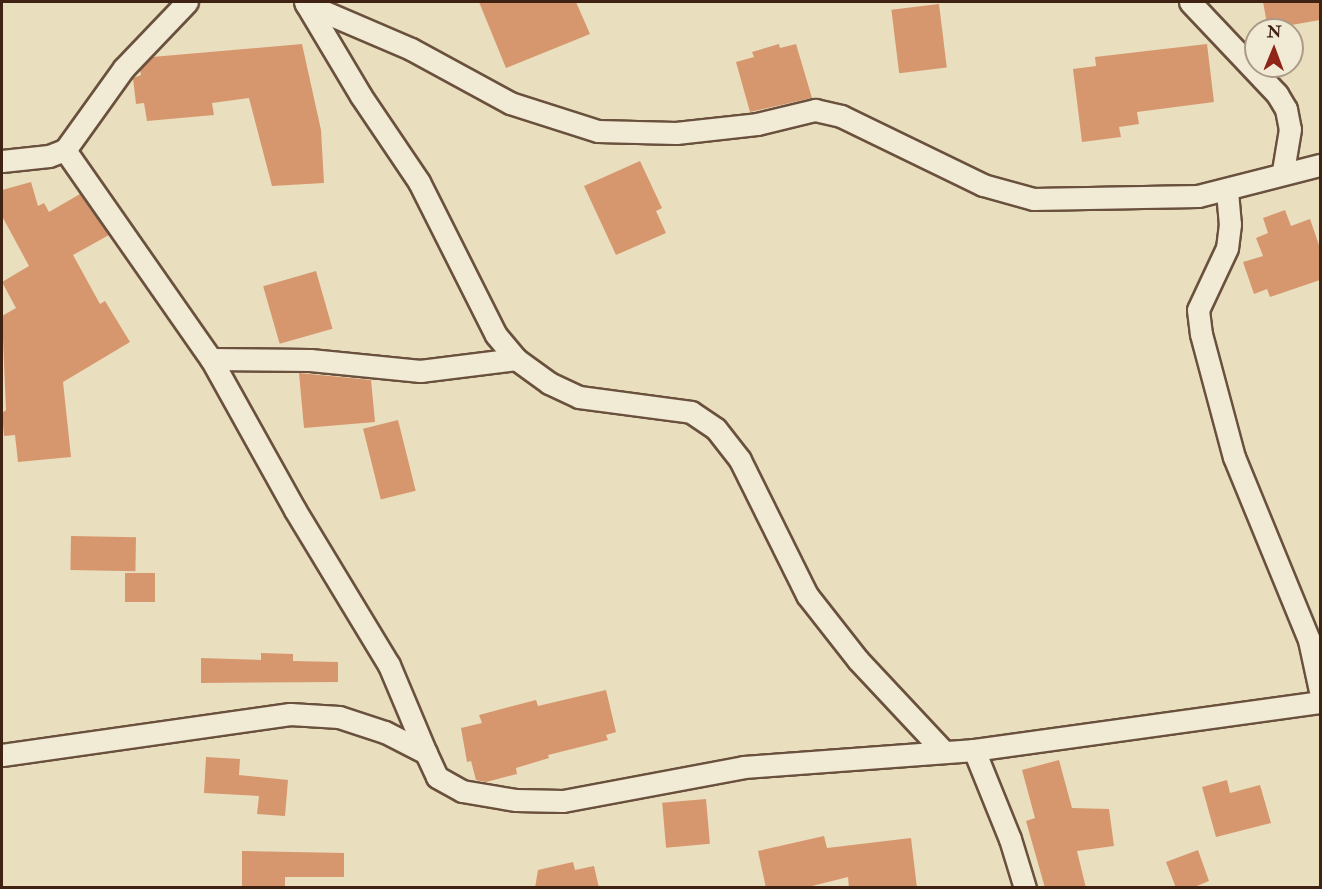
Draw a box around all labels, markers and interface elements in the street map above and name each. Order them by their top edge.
north arrow [1244,18,1304,78]
text: N [1267,22,1282,42]

